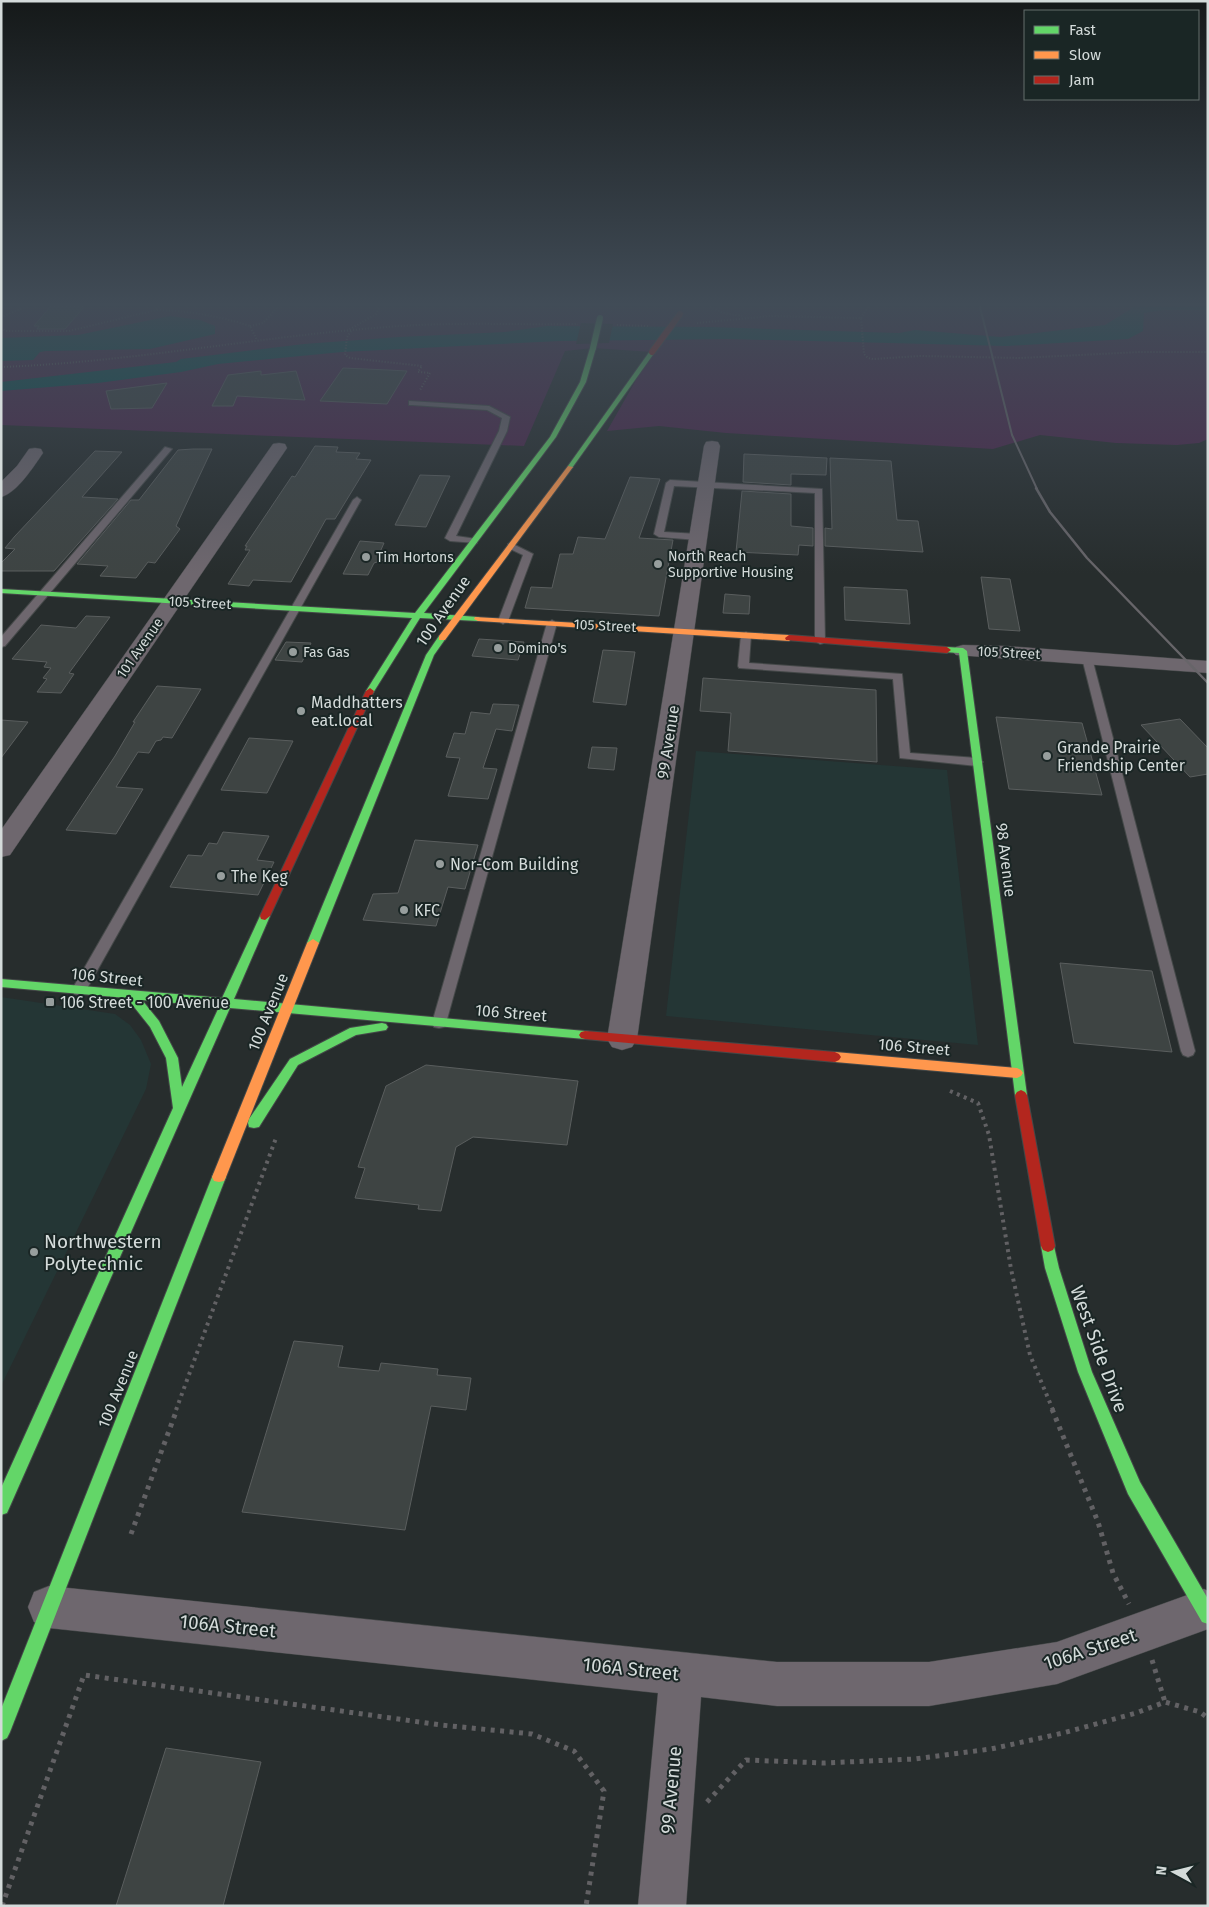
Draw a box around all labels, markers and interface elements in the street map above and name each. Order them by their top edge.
legend [1024,10,1199,100]
text: Fast [1069,21,1096,39]
text: Slow [1069,46,1101,64]
text: Jam [1069,71,1095,89]
place label: North Reach Supportive Housing [668,548,794,581]
place label: Tim Hortons [376,549,454,566]
marker: Tim Hortons [360,551,372,563]
marker: North Reach Supportive Housing [652,558,664,570]
street label: 100 Avenue [412,572,474,650]
street label: 105 Street [168,593,233,613]
street label: 101 Avenue [113,615,167,681]
street label: 105 Street [573,616,638,636]
place label: Domino's [508,640,567,657]
marker: Domino's [492,642,504,654]
street label: 105 Street [977,643,1042,663]
place label: Fas Gas [303,644,350,661]
marker: Fas Gas [287,646,299,658]
place label: Maddhatters eat.local [311,693,403,730]
street label: 99 Avenue [653,704,683,780]
marker: Maddhatters eat.local [295,705,307,717]
place label: Grande Prairie Friendship Center [1057,738,1186,775]
marker: Grande Prairie Friendship Center [1041,750,1053,762]
street label: 98 Avenue [992,822,1020,898]
place label: Nor-Com Building [450,855,579,874]
marker: Nor-Com Building [434,858,446,870]
place label: The Keg [231,867,289,886]
marker: The Keg [215,870,227,882]
place label: KFC [414,901,440,920]
marker: KFC [398,904,410,916]
street label: 106 Street [70,964,144,990]
street label: 100 Avenue [244,970,292,1054]
place label: 106 Street - 100 Avenue [60,993,229,1012]
marker: 106 Street - 100 Avenue [44,996,56,1008]
street label: 106 Street [474,1000,548,1026]
street label: 106 Street [877,1034,951,1060]
place label: Northwestern Polytechnic [44,1230,162,1275]
marker: Northwestern Polytechnic [28,1246,40,1258]
street label: West Side Drive [1065,1282,1133,1416]
street label: 100 Avenue [94,1347,142,1431]
street label: 106A Street [179,1610,277,1642]
street label: 106A Street [1041,1623,1140,1675]
street label: 106A Street [582,1653,680,1685]
street label: 99 Avenue [656,1745,686,1835]
north arrow [1149,1847,1199,1897]
text: N [1153,1865,1171,1876]

